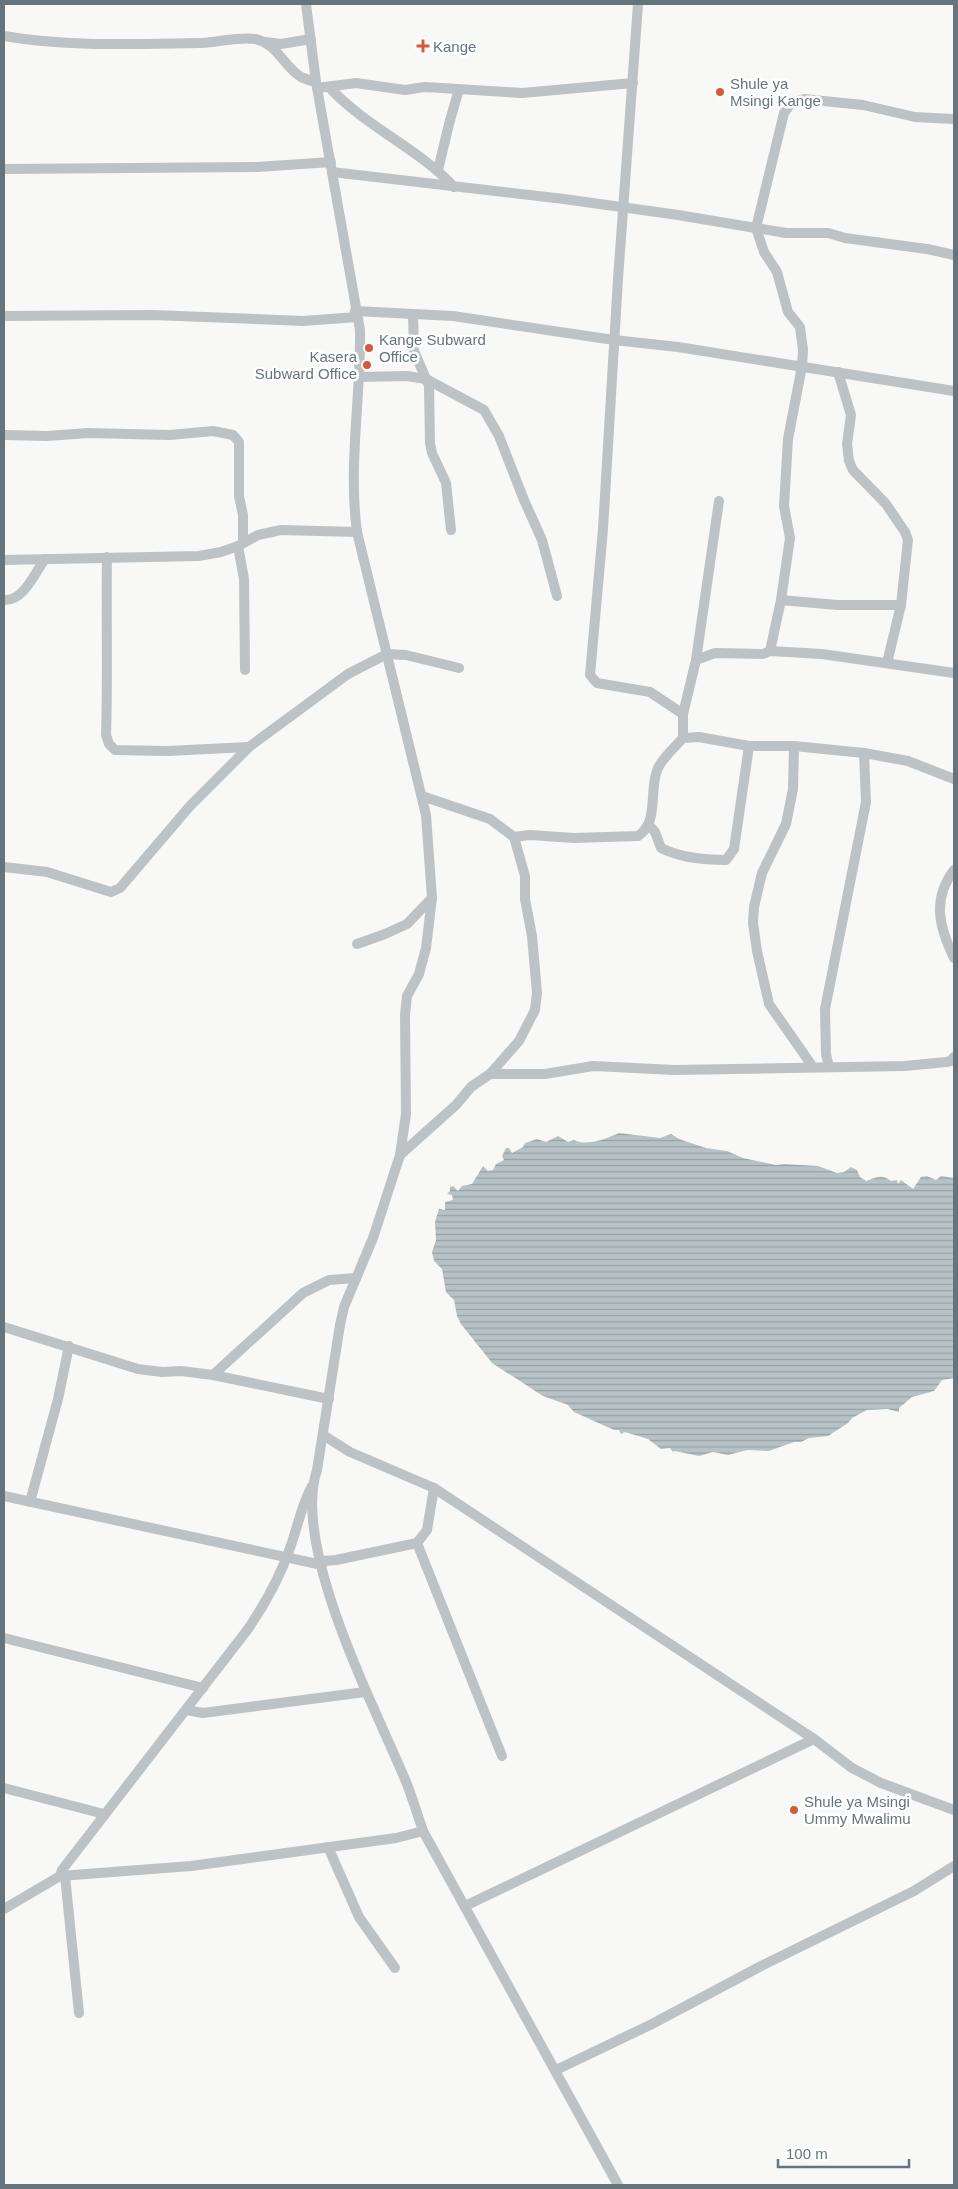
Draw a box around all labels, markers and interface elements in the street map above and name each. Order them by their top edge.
place label: Kange [433,38,476,55]
marker: Kange [417,40,429,52]
place label: Shule ya Msingi Kange [730,75,821,109]
marker: Shule ya Msingi Kange [714,86,726,98]
place label: Kange Subward Office [379,331,486,365]
marker: Kange Subward Office [363,342,375,354]
place label: Kasera Subward Office [255,348,358,382]
marker: Kasera Subward Office [361,359,373,371]
place label: Shule ya Msingi Ummy Mwalimu [804,1793,911,1827]
marker: Shule ya Msingi Ummy Mwalimu [788,1804,800,1816]
scale bar [778,2136,909,2168]
text: 100 m [786,2145,828,2162]

